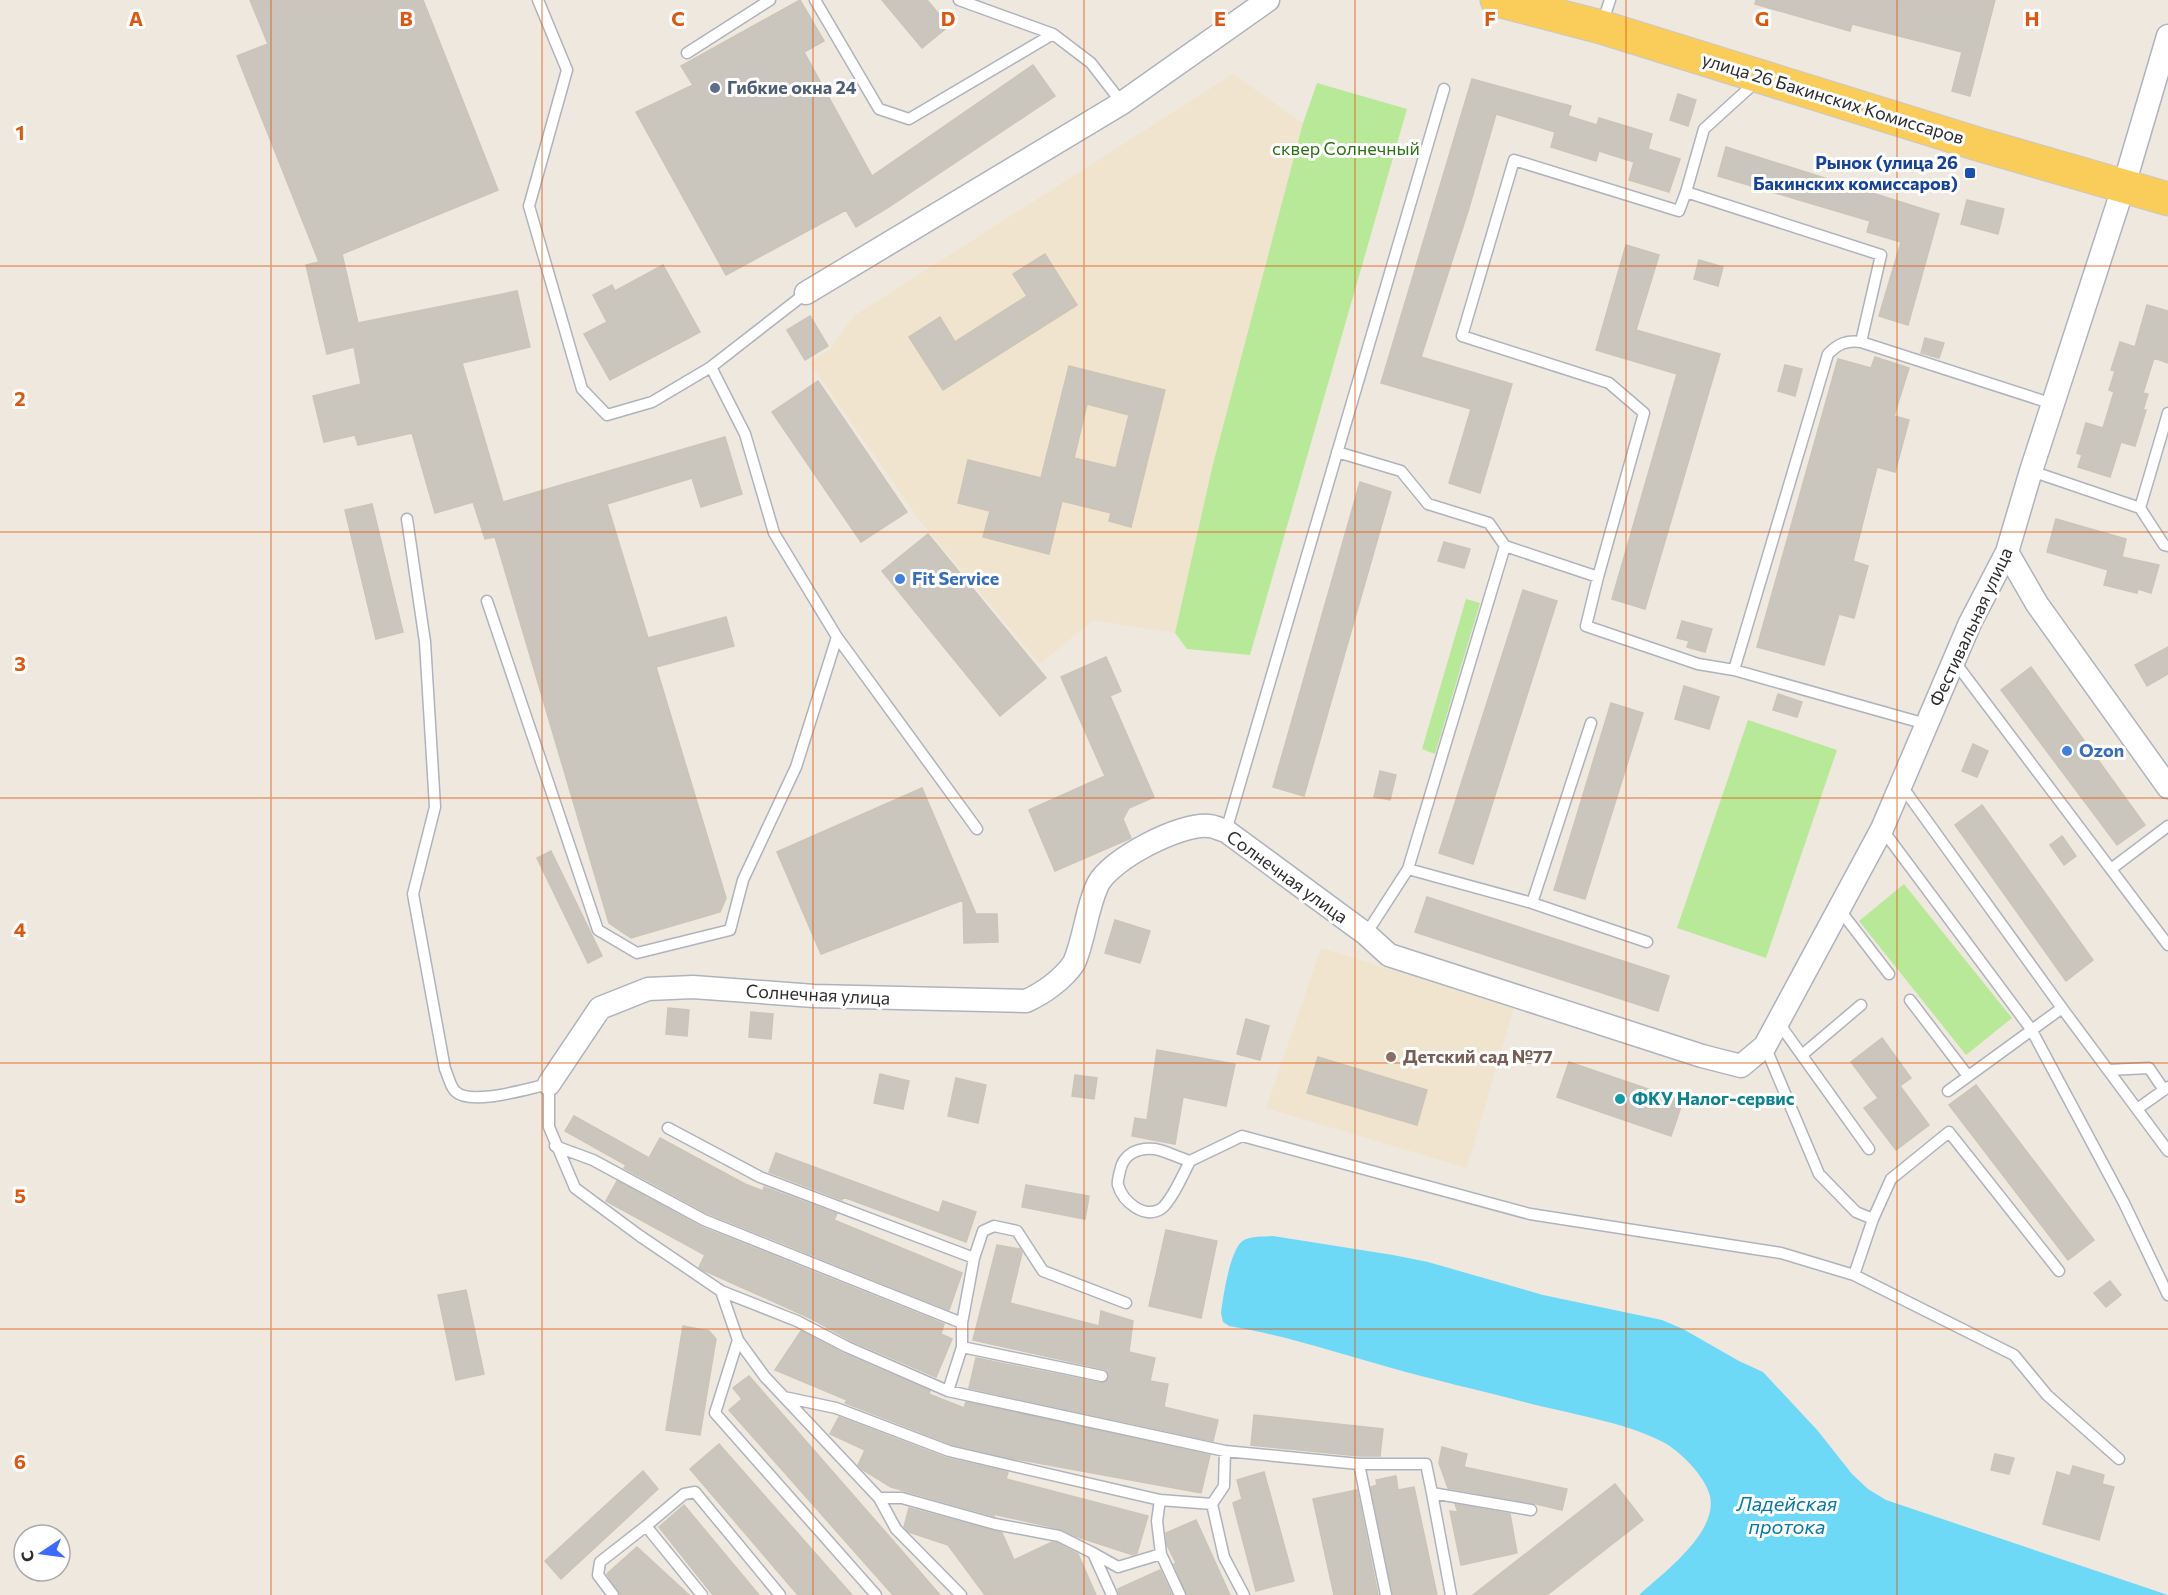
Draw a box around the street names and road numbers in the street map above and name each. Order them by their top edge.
street label: улица 26 Бакинских Комиссаров [1700,48,1967,148]
street label: Фестивальная улица [1924,544,2017,710]
street label: Солнечная улица [1223,825,1352,928]
street label: Солнечная улица [745,979,891,1009]

